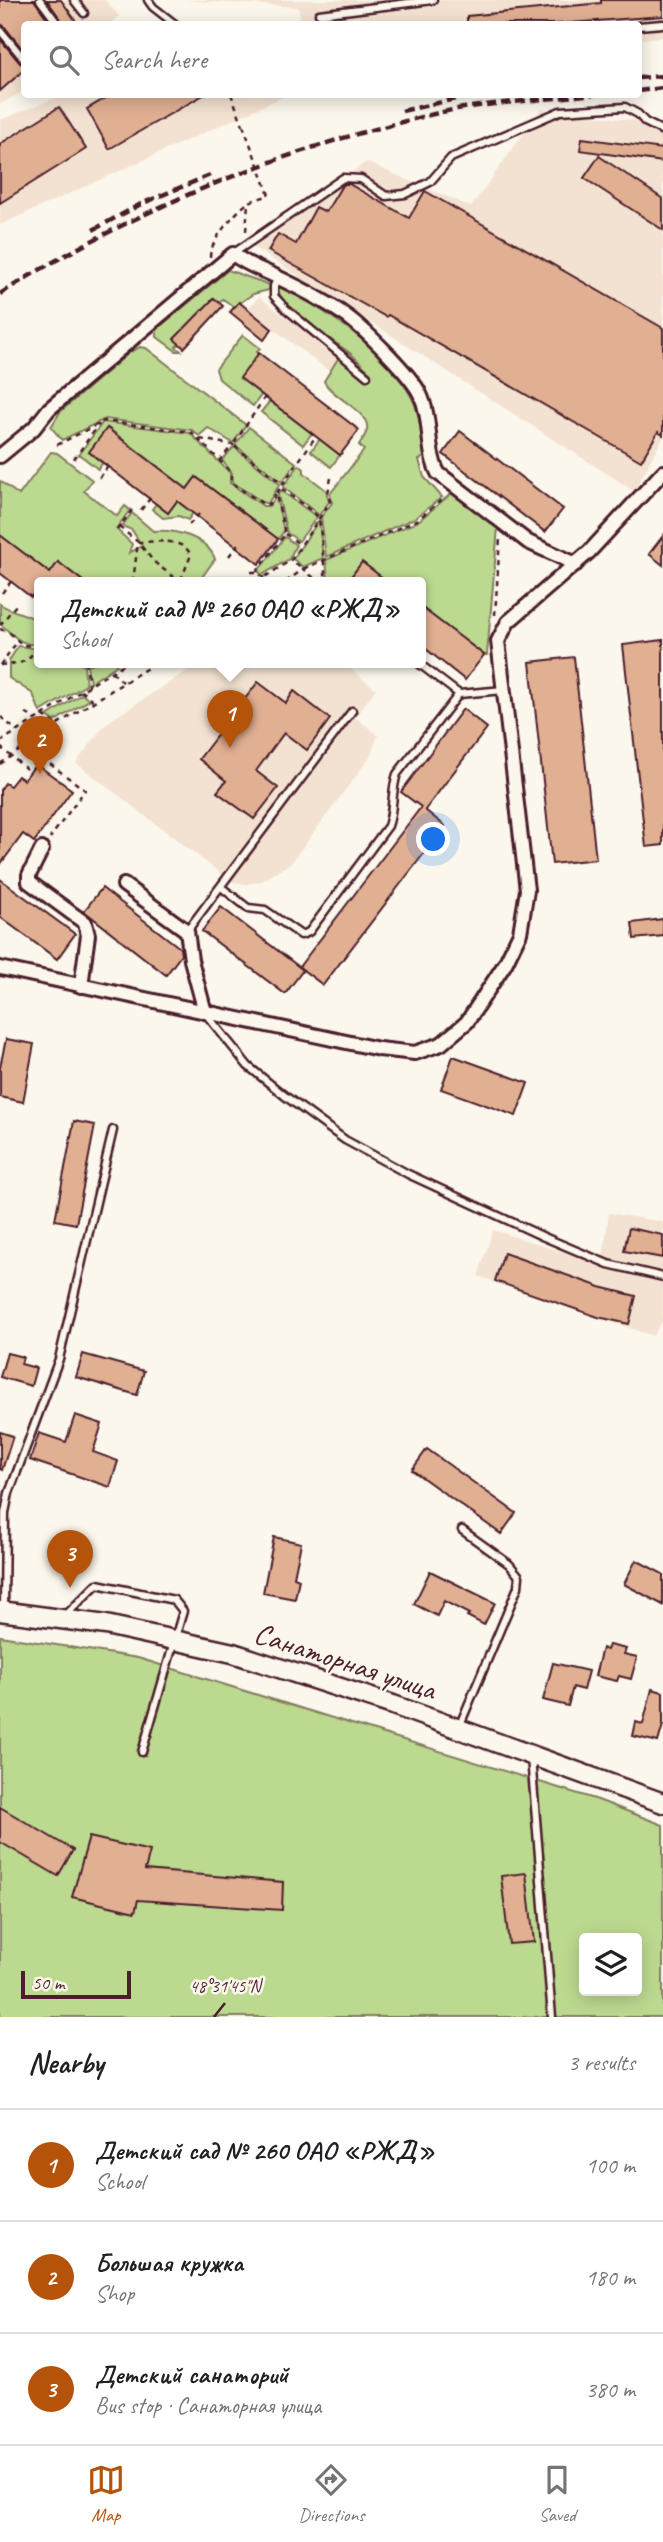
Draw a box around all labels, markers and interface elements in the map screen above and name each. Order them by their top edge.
search box [21,21,642,98]
icon: search [45,41,83,79]
text: Search here [101,43,207,76]
popup [34,577,426,668]
text: Детский сад № 260 ОАО «РЖД» [60,592,400,625]
text: School [60,625,110,654]
pin: 1 [207,690,253,748]
pin: 2 [17,716,63,774]
your location [416,822,450,856]
pin: 3 [47,1530,93,1588]
street label: Санаторная улица [249,1614,442,1709]
map controls [579,1933,642,1996]
button: layers [579,1933,642,1996]
scale bar [21,1968,131,2000]
text: 50 m [32,1971,64,1995]
text: 48°31'45"N [190,1975,264,1997]
text: Nearby [28,2044,104,2082]
text: 3 results [568,2048,635,2077]
text: Детский сад № 260 ОАО «РЖД» [95,2134,435,2167]
text: 1 [46,2151,56,2180]
text: 100 m [586,2151,635,2180]
text: School [95,2167,144,2196]
text: Большая кружка [95,2246,243,2279]
text: 2 [46,2263,56,2292]
text: 180 m [586,2263,635,2292]
text: Shop [95,2279,134,2308]
text: Детский санаторий [95,2358,288,2391]
text: 3 [46,2375,56,2404]
text: 380 m [586,2375,635,2404]
text: Bus stop · Санаторная улица [95,2391,321,2420]
tab: Map [87,2461,125,2527]
tab: Directions [298,2461,365,2527]
tab: Saved [538,2461,576,2527]

